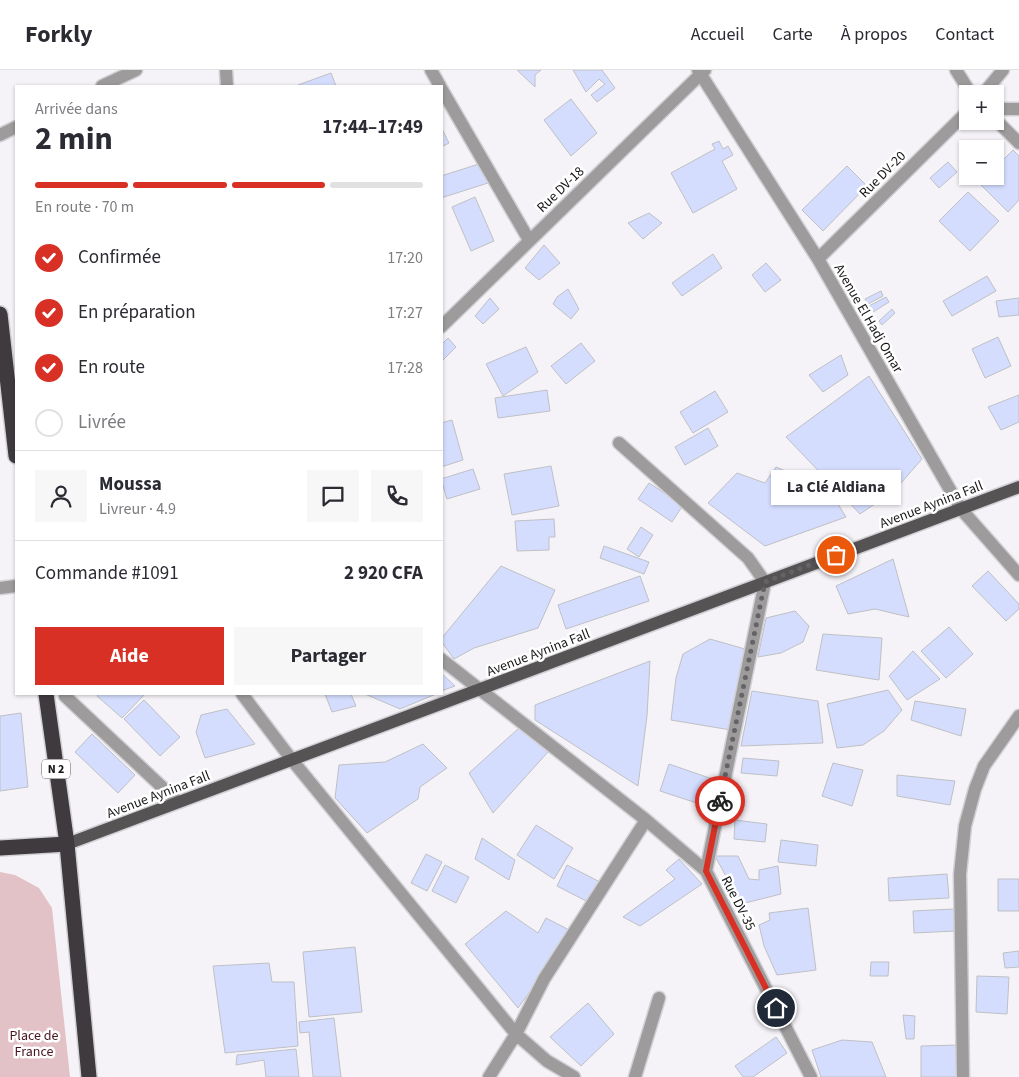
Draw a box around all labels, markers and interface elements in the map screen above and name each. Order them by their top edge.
text: Forkly [25,17,93,52]
text: Accueil [691,22,744,47]
text: Carte [772,22,813,47]
text: À propos [841,22,907,47]
text: Contact [935,22,994,47]
map controls [959,85,1004,185]
button: + [959,85,1004,130]
text: Arrivée dans [35,98,118,120]
text: 17:44–17:49 [322,114,423,141]
text: 2 min [35,116,113,162]
button: − [959,140,1004,185]
street label: Rue DV-20 [855,147,911,203]
street label: Rue DV-18 [533,162,589,217]
text: En route · 70 m [35,196,134,218]
icon: check [35,244,63,272]
text: Confirmée [78,244,161,271]
text: 17:20 [387,247,423,269]
street label: Avenue El Hadj Omar [829,260,908,377]
icon: check [35,299,63,327]
text: En préparation [78,299,196,326]
text: 17:27 [387,302,423,324]
icon: check [35,354,63,382]
text: En route [78,354,145,381]
text: 17:28 [387,357,423,379]
text: Livrée [78,409,126,436]
button: person [35,470,87,522]
button: chat [307,470,359,522]
button: phone [371,470,423,522]
callout: La Clé Aldiana [771,470,901,505]
text: Moussa [99,471,162,498]
text: La Clé Aldiana [787,476,885,498]
street label: Avenue Aynina Fall [877,476,986,534]
text: Livreur · 4.9 [99,498,176,520]
pin [815,534,857,576]
icon: bag [822,541,850,569]
text: Commande #1091 [35,560,179,587]
text: 2 920 CFA [344,560,423,587]
street label: Avenue Aynina Fall [484,624,593,682]
button: Aide [35,627,224,685]
button: Partager [234,627,423,685]
road number: N 2 [42,760,70,779]
street label: Avenue Aynina Fall [104,766,213,824]
courier [695,776,745,826]
icon: bike [706,787,734,815]
street label: Rue DV-35 [716,873,760,934]
pin [755,987,797,1029]
icon: home [762,994,790,1022]
park label: Place de France [9,1026,59,1062]

